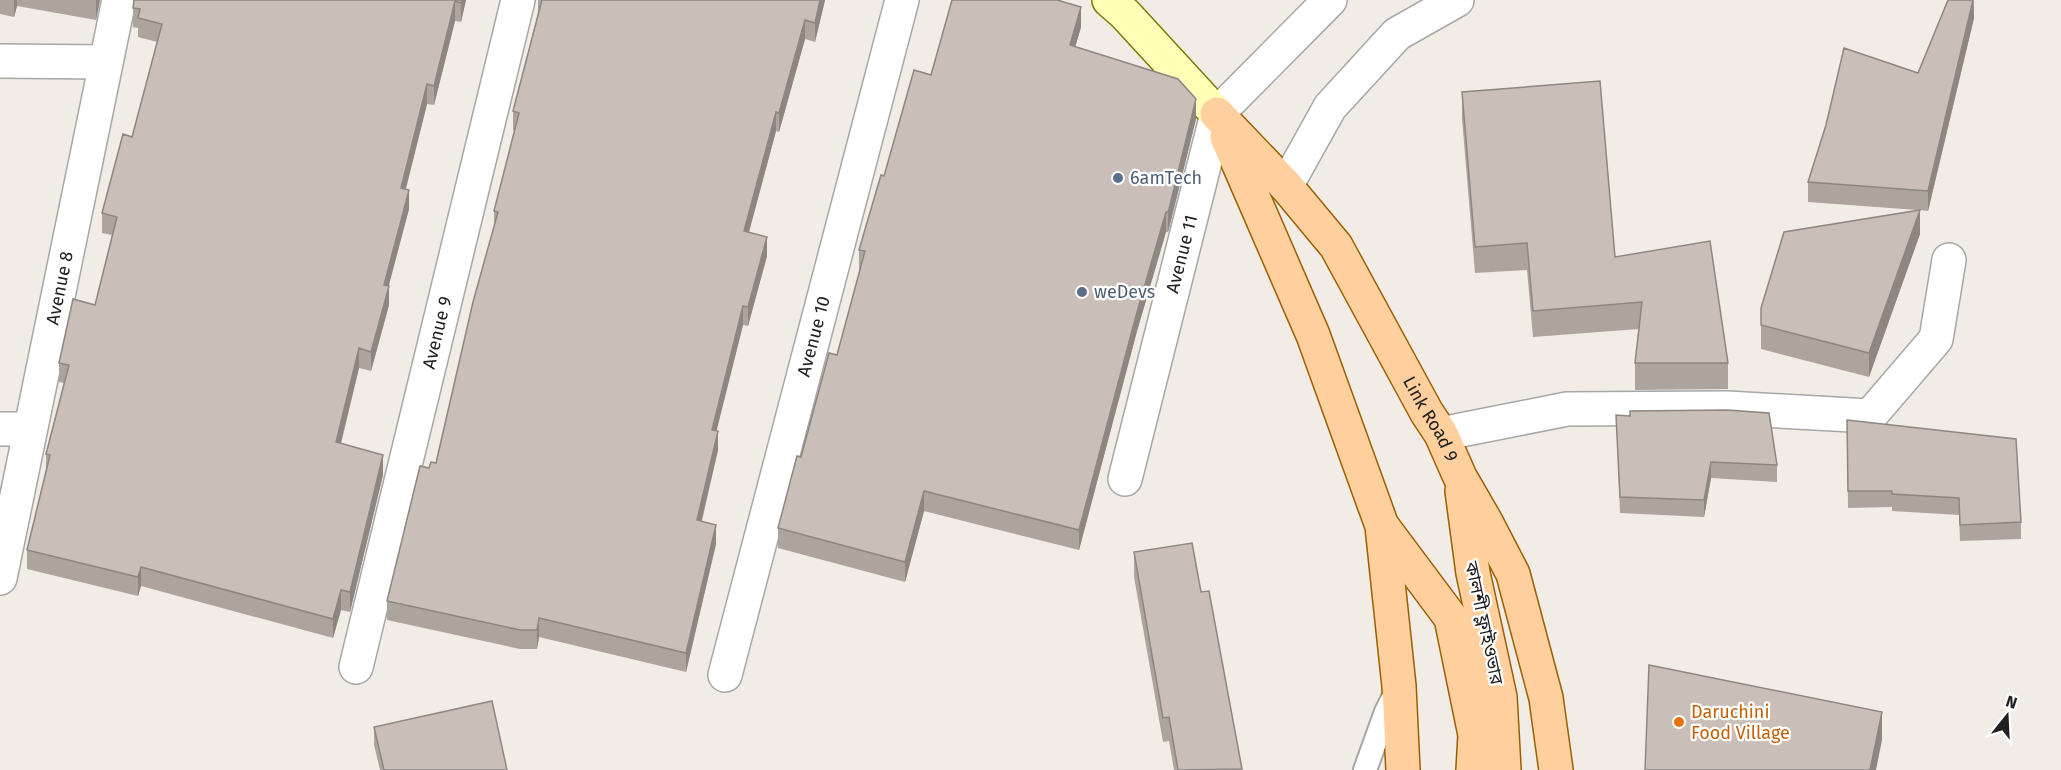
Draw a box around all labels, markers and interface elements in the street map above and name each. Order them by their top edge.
place label: 6amTech [1130,167,1202,189]
marker: 6amTech [1111,171,1125,185]
street label: Avenue 11 [1161,213,1202,295]
street label: Avenue 8 [41,249,78,327]
place label: weDevs [1094,281,1155,303]
marker: weDevs [1075,285,1089,299]
street label: Avenue 9 [418,294,457,371]
street label: Avenue 10 [793,294,835,379]
street label: Link Road 9 [1398,372,1463,465]
street label: কালশী ফ্লাইওভার [1460,558,1508,687]
north arrow [1977,686,2037,746]
text: N [2004,692,2019,713]
place label: Daruchini Food Village [1691,701,1790,744]
marker: Daruchini Food Village [1672,715,1686,729]

